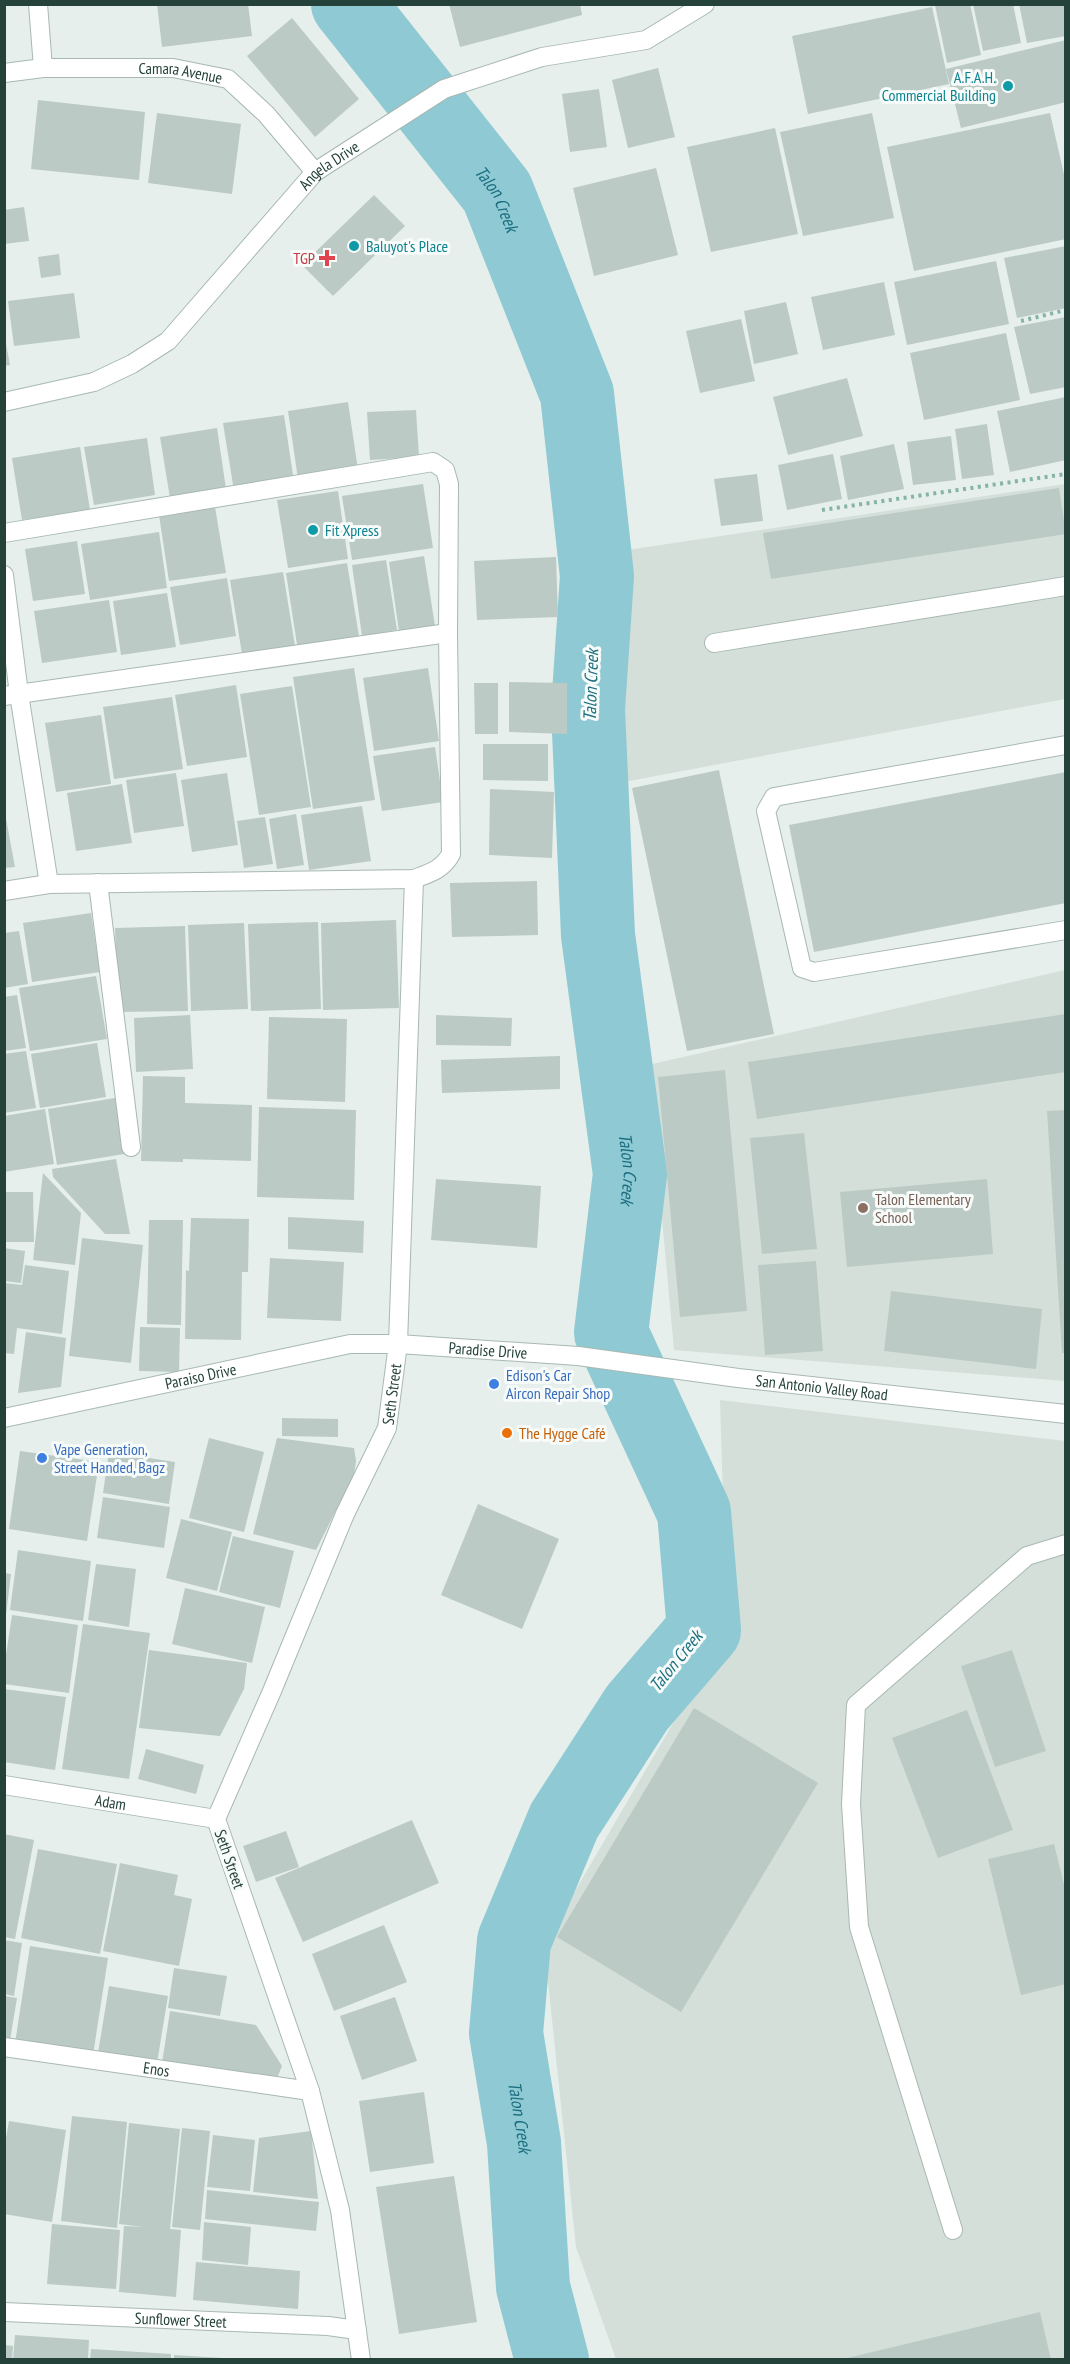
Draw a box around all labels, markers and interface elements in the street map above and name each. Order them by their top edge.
street label: Camara Avenue [138,58,224,88]
place label: A.F.A.H. Commercial Building [882,67,996,105]
marker: A.F.A.H. Commercial Building [1001,79,1015,93]
street label: Angela Drive [294,136,363,194]
water label: Talon Creek [470,161,524,237]
place label: Baluyot's Place [366,236,448,256]
marker: Baluyot's Place [347,239,361,253]
place label: TGP [293,248,315,268]
marker: TGP [320,251,334,265]
place label: Fit Xpress [325,520,379,540]
marker: Fit Xpress [306,523,320,537]
water label: Talon Creek [578,647,603,721]
water label: Talon Creek [614,1132,642,1208]
place label: Talon Elementary School [875,1189,971,1227]
marker: Talon Elementary School [856,1201,870,1215]
street label: Paradise Drive [448,1337,528,1363]
street label: Paraiso Drive [163,1359,238,1393]
street label: Seth Street [378,1362,405,1426]
place label: Edison's Car Aircon Repair Shop [506,1365,610,1403]
street label: San Antonio Valley Road [755,1370,889,1404]
marker: Edison's Car Aircon Repair Shop [487,1377,501,1391]
place label: The Hygge Café [519,1423,606,1443]
marker: The Hygge Café [500,1426,514,1440]
place label: Vape Generation, Street Handed, Bagz [53,1439,165,1477]
marker: Vape Generation, Street Handed, Bagz [35,1451,49,1465]
water label: Talon Creek [644,1624,708,1696]
street label: Adam [94,1790,128,1814]
street label: Seth Street [211,1827,250,1892]
street label: Enos [142,2057,171,2081]
water label: Talon Creek [503,2080,537,2156]
street label: Sunflower Street [134,2308,228,2332]

